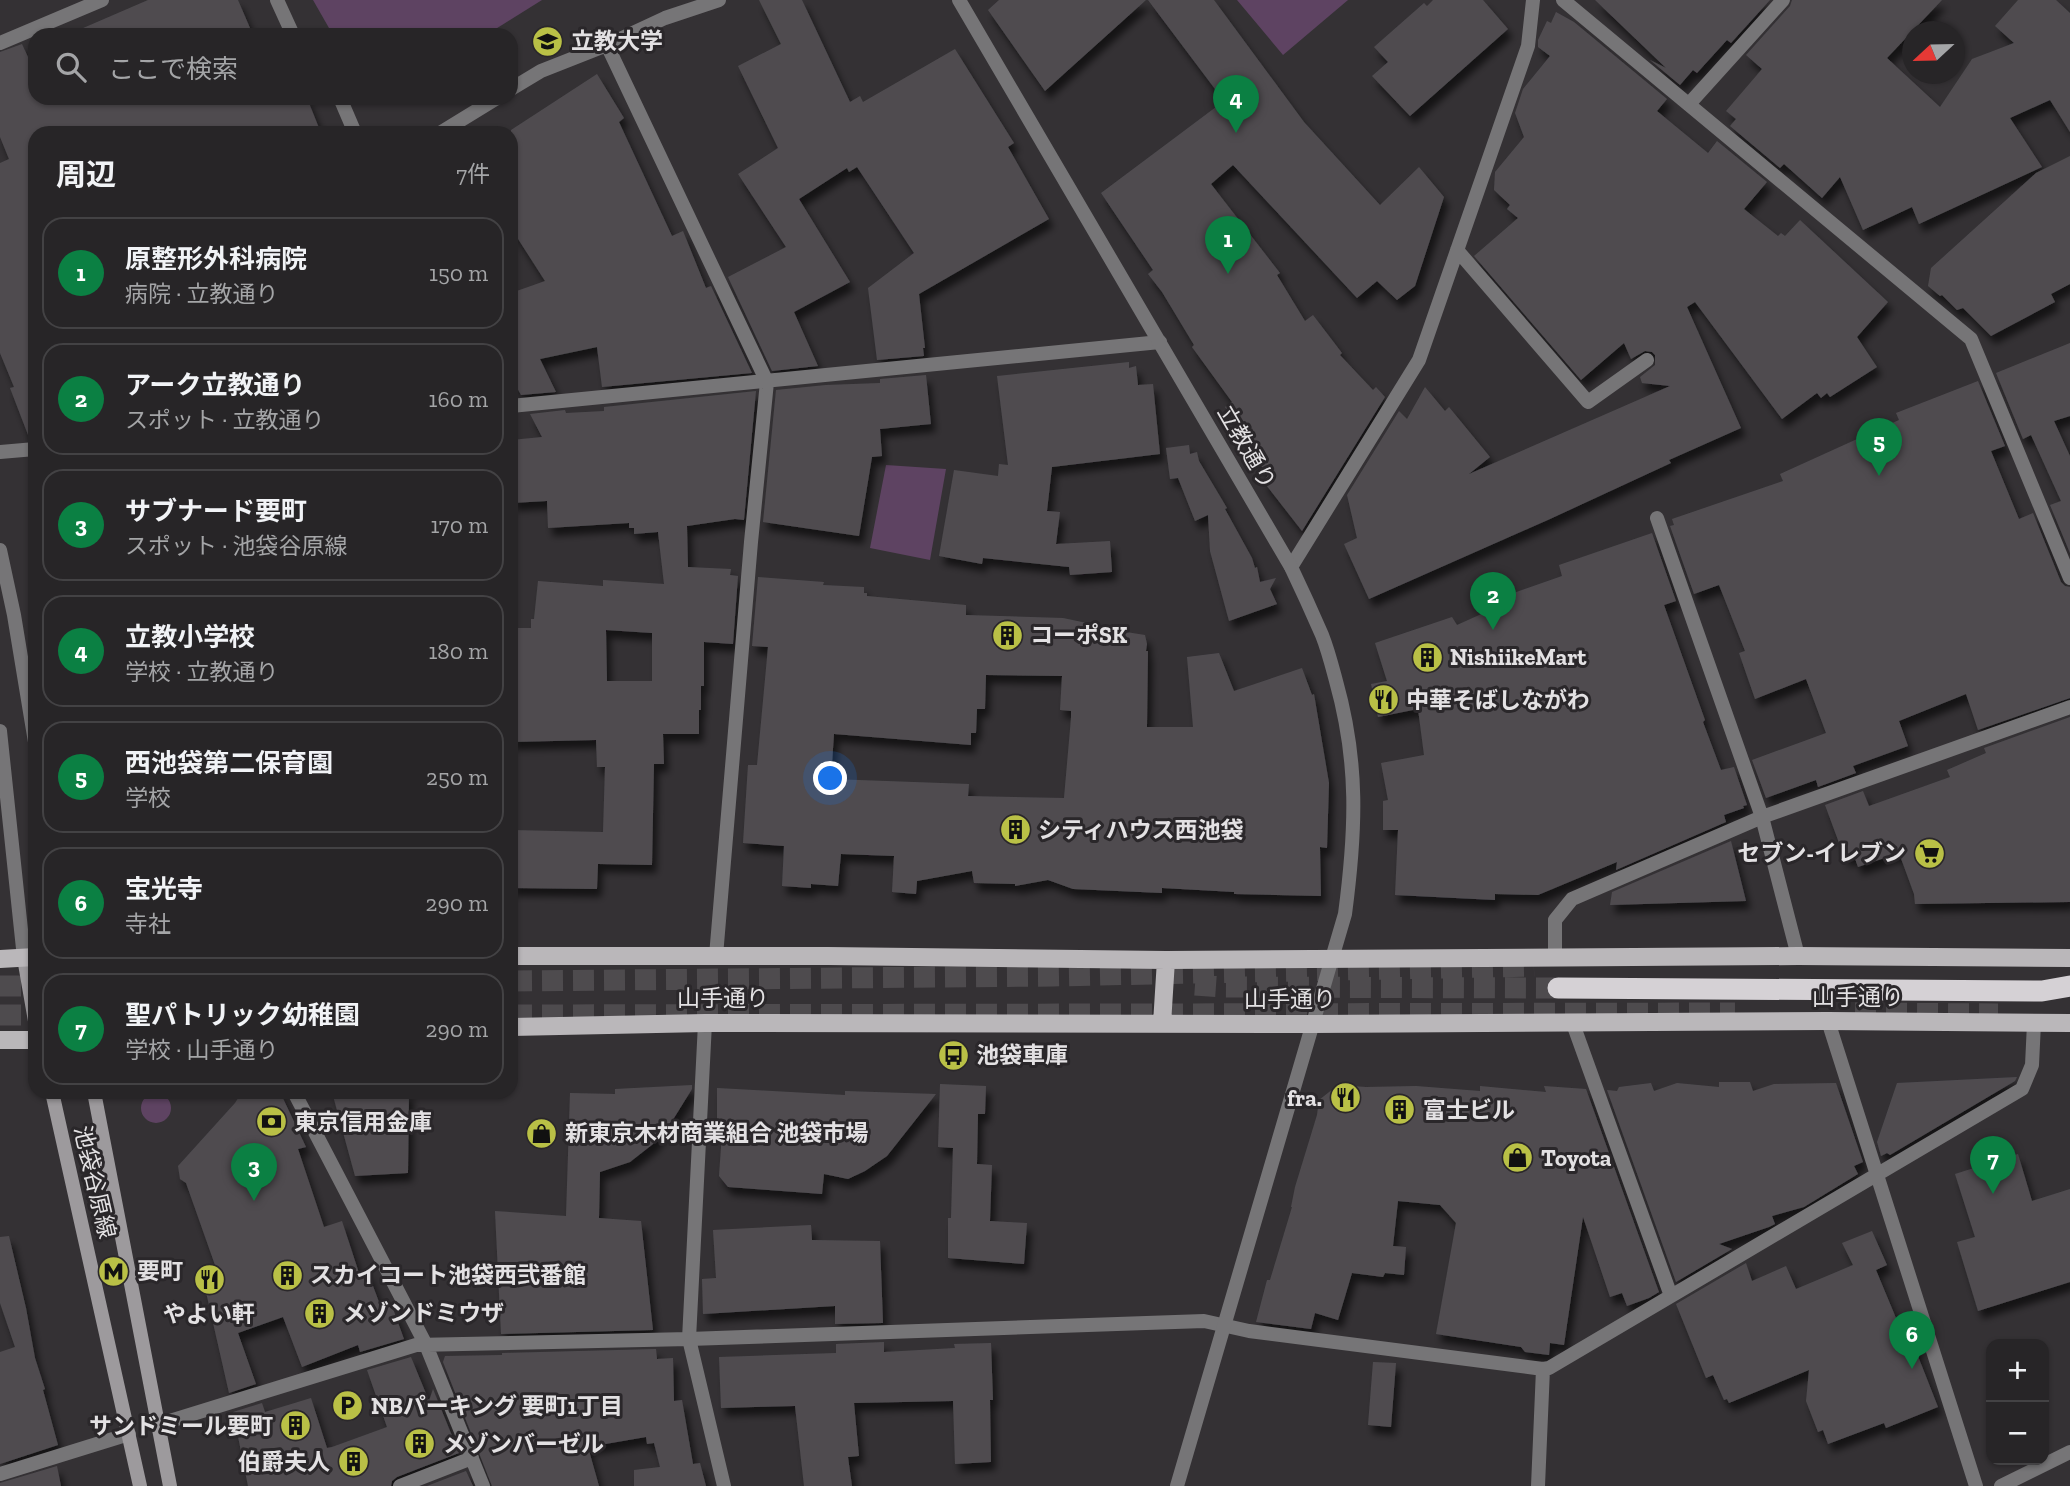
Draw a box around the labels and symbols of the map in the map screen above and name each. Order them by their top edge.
north arrow [1902,21,1965,84]
school or university icon: 立教大学 [531,24,565,58]
place label: 立教大学 [571,27,663,55]
pin: 4 [1213,75,1259,133]
pin: 1 [1205,216,1251,274]
street label: 立教通り [1212,400,1282,494]
pin: 5 [1856,418,1902,476]
pin: 2 [1470,572,1516,630]
building icon: コーポSK [990,618,1024,652]
place label: コーポSK [1030,621,1128,649]
building icon: NishiikeMart [1410,640,1444,674]
place label: NishiikeMart [1450,643,1587,671]
restaurant icon: 中華そばしながわ [1366,683,1400,717]
place label: 中華そばしながわ [1406,686,1590,714]
your location [813,761,847,795]
building icon: シティハウス西池袋 [998,813,1032,847]
place label: シティハウス西池袋 [1038,816,1244,844]
supermarket icon: セブン-イレブン [1912,836,1946,870]
place label: セブン-イレブン [1738,839,1906,867]
street label: 山手通り [1812,983,1904,1011]
street label: 山手通り [677,984,769,1012]
street label: 山手通り [1244,985,1336,1013]
bus stop icon: 池袋車庫 [936,1038,970,1072]
place label: 池袋車庫 [976,1041,1068,1069]
restaurant icon: fra. [1328,1081,1362,1115]
place label: fra. [1287,1084,1322,1112]
building icon: 富士ビル [1383,1093,1417,1127]
place label: 富士ビル [1423,1096,1515,1124]
bank icon: 東京信用金庫 [254,1105,288,1139]
place label: 東京信用金庫 [294,1108,432,1136]
shop icon: 新東京木材商業組合 池袋市場 [525,1116,559,1150]
place label: 新東京木材商業組合 池袋市場 [565,1119,868,1147]
street label: 池袋谷原線 [68,1123,122,1241]
pin: 7 [1970,1136,2016,1194]
shop icon: Toyota [1501,1141,1535,1175]
pin: 3 [231,1143,277,1201]
place label: Toyota [1541,1144,1612,1172]
metro station icon: 要町 [97,1254,131,1288]
place label: 要町 [137,1257,183,1285]
building icon: スカイコート池袋西弐番館 [270,1258,304,1292]
place label: スカイコート池袋西弐番館 [310,1261,586,1289]
restaurant icon: やよい軒 [192,1263,226,1297]
building icon: メゾンドミウザ [303,1296,337,1330]
place label: メゾンドミウザ [343,1299,504,1327]
place label: やよい軒 [163,1300,255,1328]
pin: 6 [1889,1311,1935,1369]
parking icon: NBパーキング 要町1丁目 [331,1389,365,1423]
place label: NBパーキング 要町1丁目 [371,1392,623,1420]
building icon: サンドミール要町 [279,1409,313,1443]
place label: サンドミール要町 [89,1412,273,1440]
building icon: メゾンバーゼル [403,1427,437,1461]
place label: メゾンバーゼル [443,1430,604,1458]
building icon: 伯爵夫人 [336,1445,370,1479]
place label: 伯爵夫人 [238,1448,330,1476]

